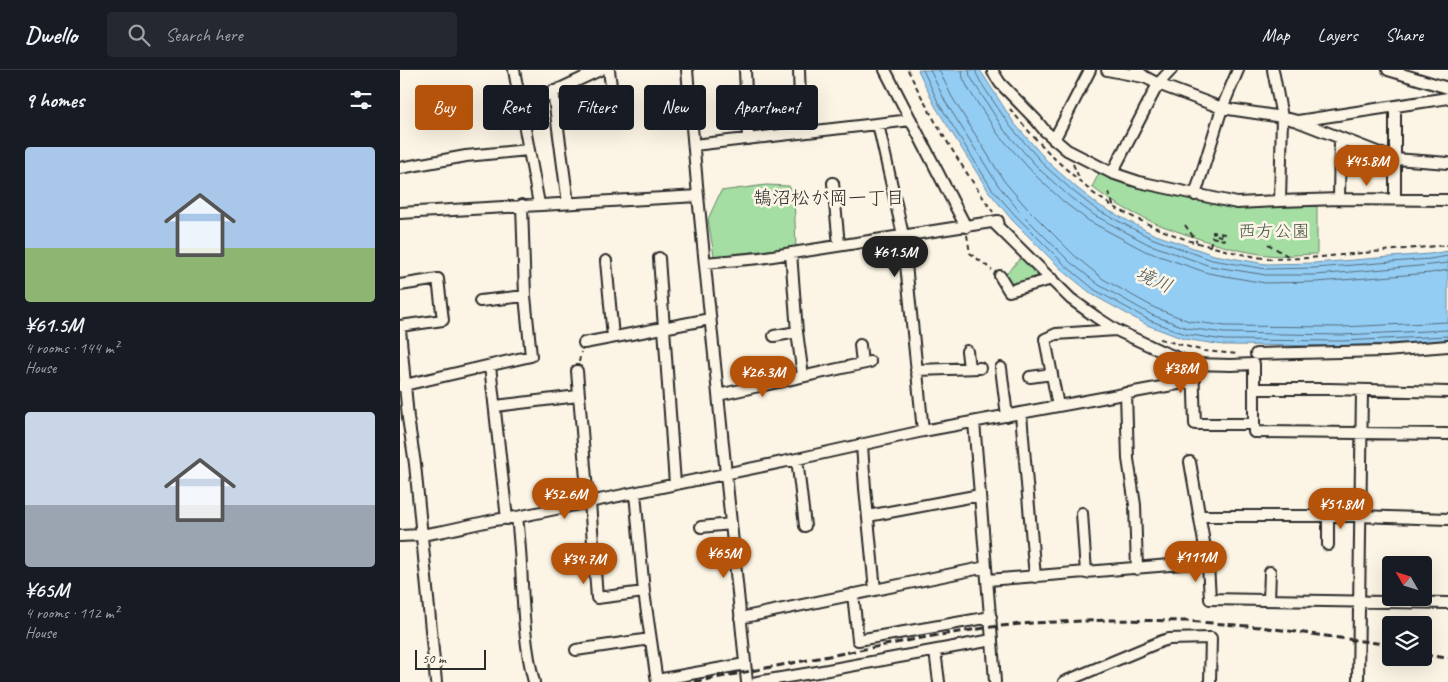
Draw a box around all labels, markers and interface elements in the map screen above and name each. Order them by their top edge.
search box [107,12,457,57]
text: Dwello [25,20,77,50]
icon: search [125,21,153,49]
text: Search here [165,23,243,47]
text: Map [1262,24,1290,46]
text: Layers [1318,24,1357,46]
text: Share [1385,24,1423,46]
chip: Buy [415,85,473,130]
chip: Rent [483,85,549,130]
chip: Filters [559,85,634,130]
chip: New [644,85,706,130]
chip: Apartment [716,85,818,130]
icon: filters [347,86,375,114]
text: 9 homes [25,87,84,113]
pin: ¥45.8M [1326,144,1408,187]
text: ¥45.8M [1345,151,1389,171]
icon: home [155,180,245,270]
district label: 鵠沼松が岡一丁目 [753,186,905,210]
park label: 西方公園 [1238,220,1310,242]
pin: ¥61.5M [854,236,936,278]
text: ¥61.5M [873,242,917,262]
water label: 境川 [1132,261,1176,299]
text: ¥61.5M [25,312,82,338]
text: 4 rooms · 144 m² [25,338,119,358]
pin: ¥38M [1151,352,1211,394]
pin: ¥26.3M [722,356,804,398]
text: House [25,358,56,378]
text: ¥38M [1164,358,1198,378]
text: ¥26.3M [741,362,785,382]
icon: home [155,445,245,535]
pin: ¥52.6M [524,478,606,520]
text: ¥52.6M [543,484,587,504]
pin: ¥51.8M [1300,488,1382,530]
text: ¥51.8M [1319,494,1363,514]
pin: ¥65M [694,536,754,579]
pin: ¥111M [1161,540,1231,583]
pin: ¥34.7M [543,542,625,585]
text: ¥65M [707,543,741,563]
text: ¥111M [1176,547,1216,567]
text: ¥34.7M [562,549,606,569]
north arrow [1382,556,1432,606]
map controls [1382,556,1432,666]
text: ¥65M [25,577,69,603]
text: 4 rooms · 112 m² [25,603,119,623]
button: layers [1382,616,1432,666]
text: House [25,623,56,643]
scale bar [415,647,486,670]
text: 50 m [422,650,446,667]

